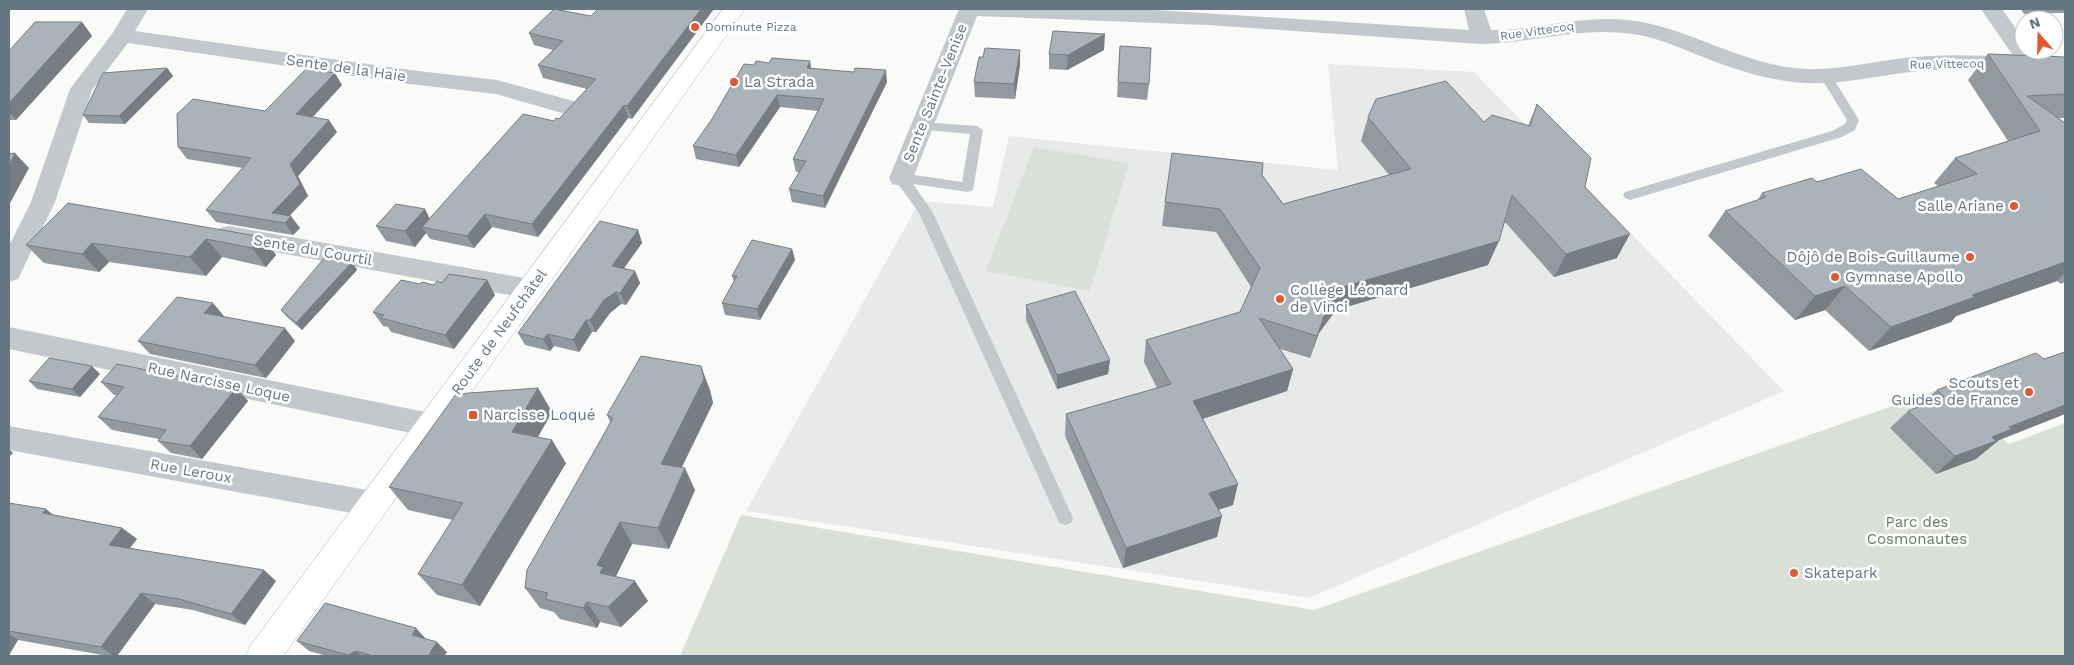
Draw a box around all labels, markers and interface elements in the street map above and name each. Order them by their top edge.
north arrow [2014,10,2064,60]
text: N [2027,13,2042,32]
street label: Rue Vittecoq [1499,19,1575,43]
place label: Dominute Pizza [705,20,797,34]
marker: Dominute Pizza [689,21,701,33]
street label: Sente Sainte-Venise [899,21,971,165]
street label: Sente de la Haie [285,51,407,85]
street label: Rue Vittecoq [1910,56,1984,72]
place label: La Strada [744,73,815,91]
marker: La Strada [728,76,740,88]
place label: Salle Ariane [1917,197,2004,215]
marker: Salle Ariane [2008,200,2020,212]
street label: Sente du Courtil [252,231,374,269]
place label: Dôjô de Bois-Guillaume [1787,248,1960,266]
marker: Dôjô de Bois-Guillaume [1964,251,1976,263]
street label: Route de Neufchâtel [447,265,551,398]
place label: Gymnase Apollo [1845,268,1963,286]
marker: Gymnase Apollo [1829,271,1841,283]
place label: Collège Léonard de Vinci [1290,281,1408,316]
marker: Collège Léonard de Vinci [1274,293,1286,305]
street label: Rue Narcisse Loque [146,358,292,406]
place label: Scouts et Guides de France [1891,374,2020,409]
marker: Scouts et Guides de France [2023,386,2035,398]
place label: Narcisse Loqué [483,406,595,424]
marker: Narcisse Loqué [467,409,479,421]
street label: Rue Leroux [149,455,233,487]
park label: Parc des Cosmonautes [1867,513,1967,548]
place label: Skatepark [1804,564,1878,582]
marker: Skatepark [1788,567,1800,579]

